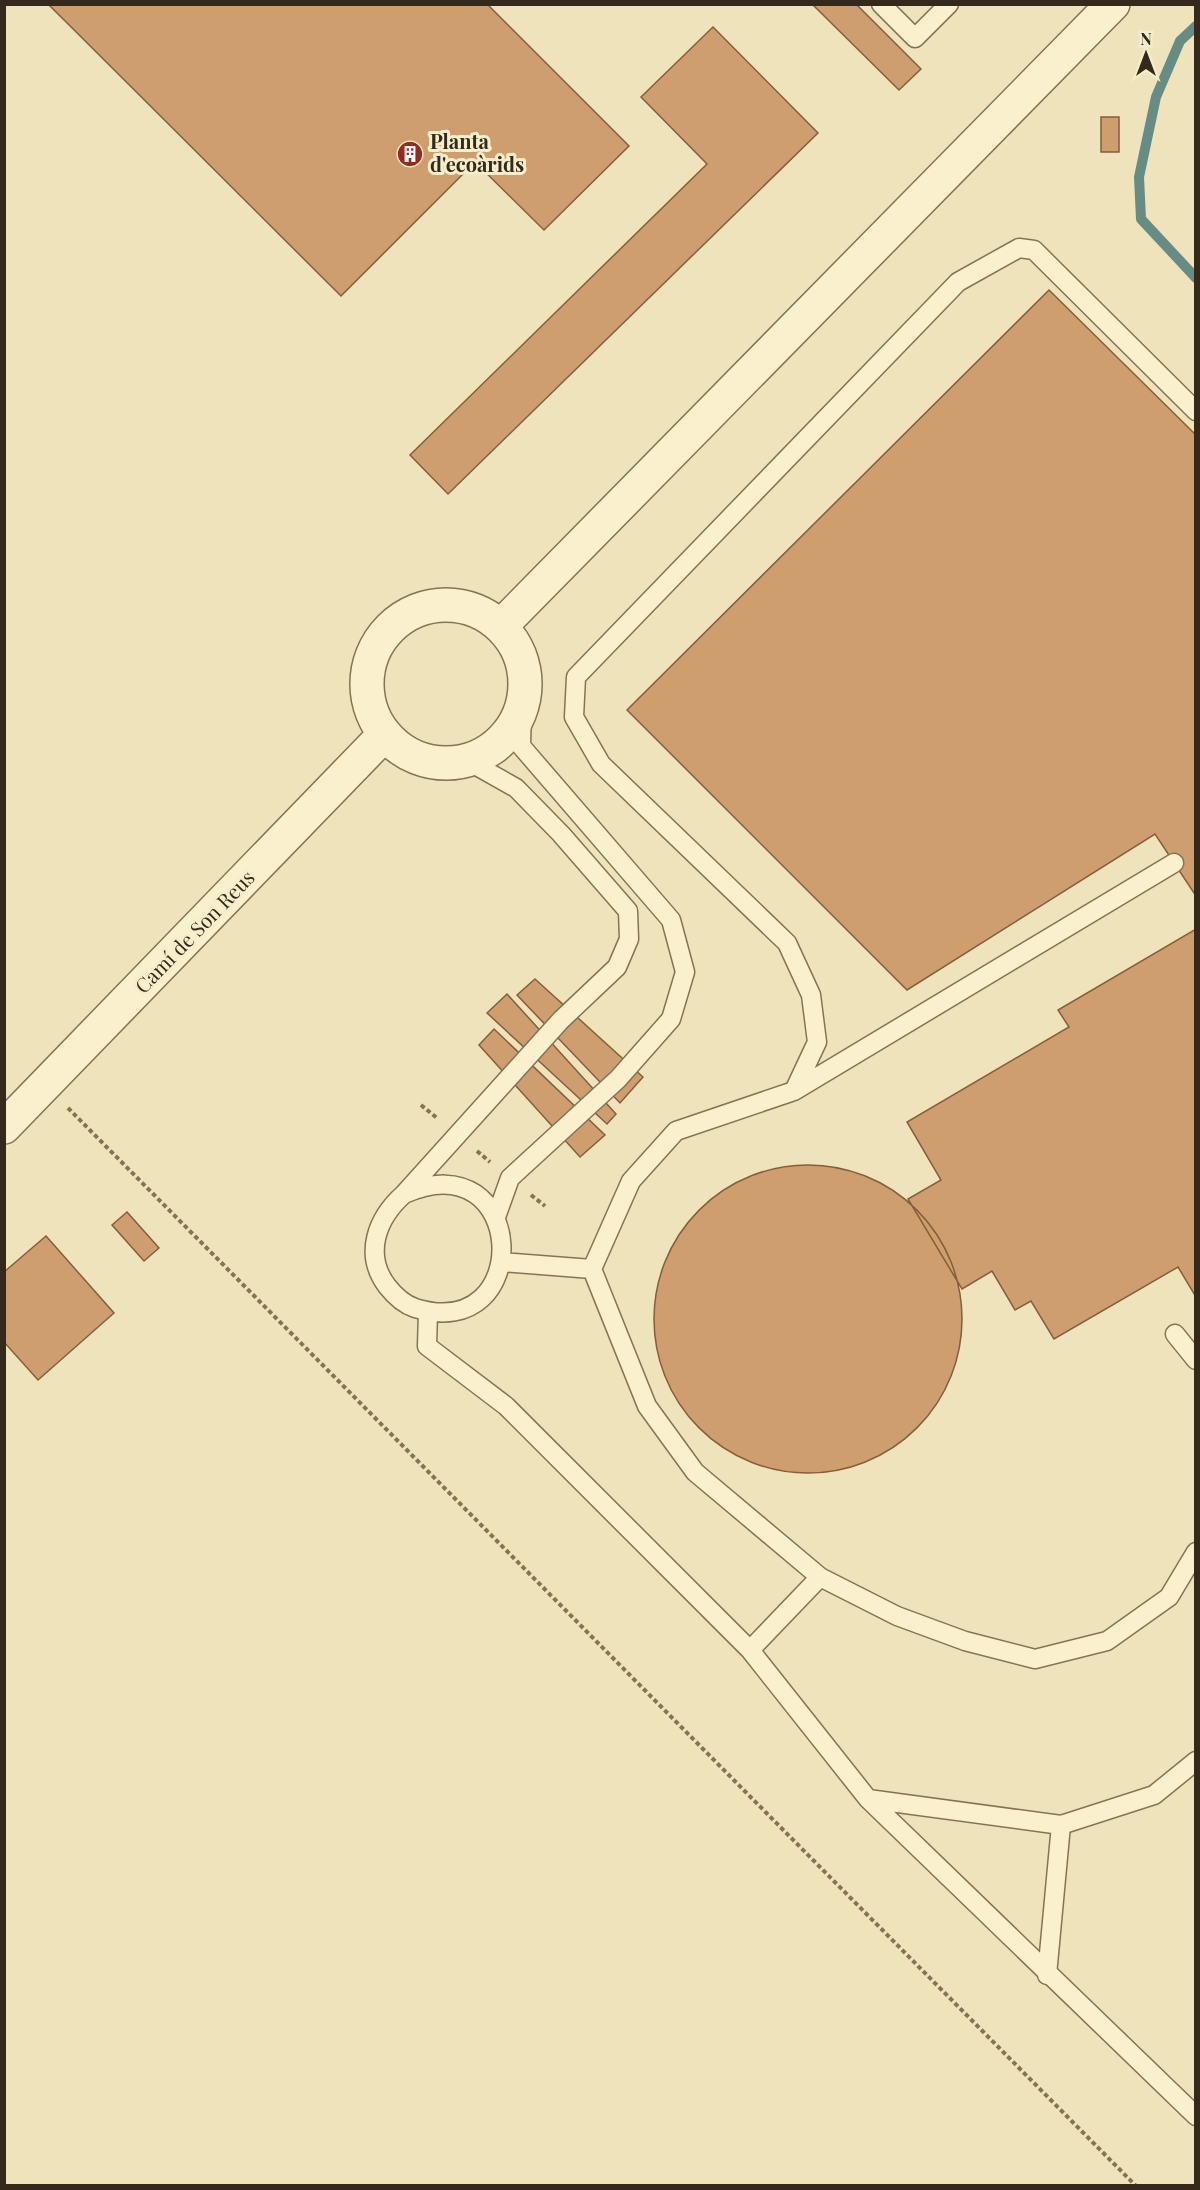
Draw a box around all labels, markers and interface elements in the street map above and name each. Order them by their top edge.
north arrow [1116,24,1176,84]
text: N [1140,28,1152,49]
place label: Planta d'ecoàrids [430,127,524,177]
building icon: Planta d'ecoàrids [395,139,425,169]
street label: Camí de Son Reus [128,864,260,998]

